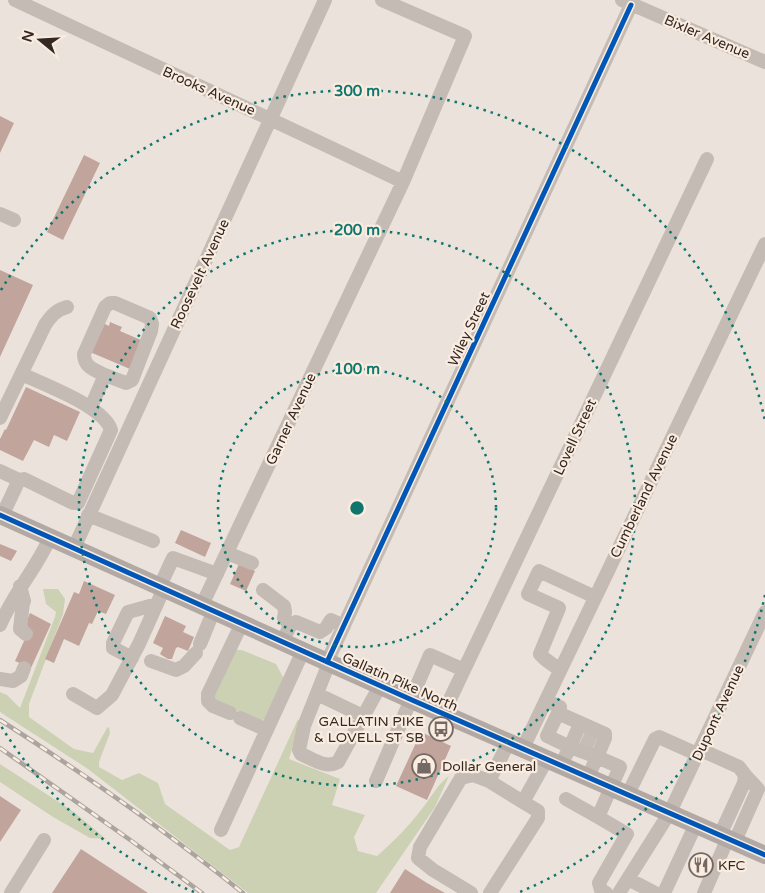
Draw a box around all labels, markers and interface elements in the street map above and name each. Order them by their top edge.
street label: Bixler Avenue [662,11,752,63]
north arrow [15,15,65,65]
text: N [18,28,38,44]
street label: Brooks Avenue [160,63,258,119]
text: 300 m [334,82,380,100]
street label: Roosevelt Avenue [167,216,233,332]
text: 200 m [334,221,380,239]
street label: Wiley Street [444,289,494,369]
text: 100 m [334,360,380,378]
street label: Garner Avenue [262,370,320,468]
street label: Lovell Street [550,396,600,478]
street label: Cumberland Avenue [607,431,681,561]
centre of rings [348,499,366,517]
street label: Gallatin Pike North [340,649,460,715]
street label: Dupont Avenue [688,662,748,764]
place label: GALLATIN PIKE & LOVELL ST SB [314,713,424,746]
bus stop icon: GALLATIN PIKE & LOVELL ST SB [428,716,454,742]
shop icon: Dollar General [411,753,437,779]
place label: Dollar General [442,758,536,775]
restaurant icon: KFC [688,852,714,878]
place label: KFC [718,857,746,874]

